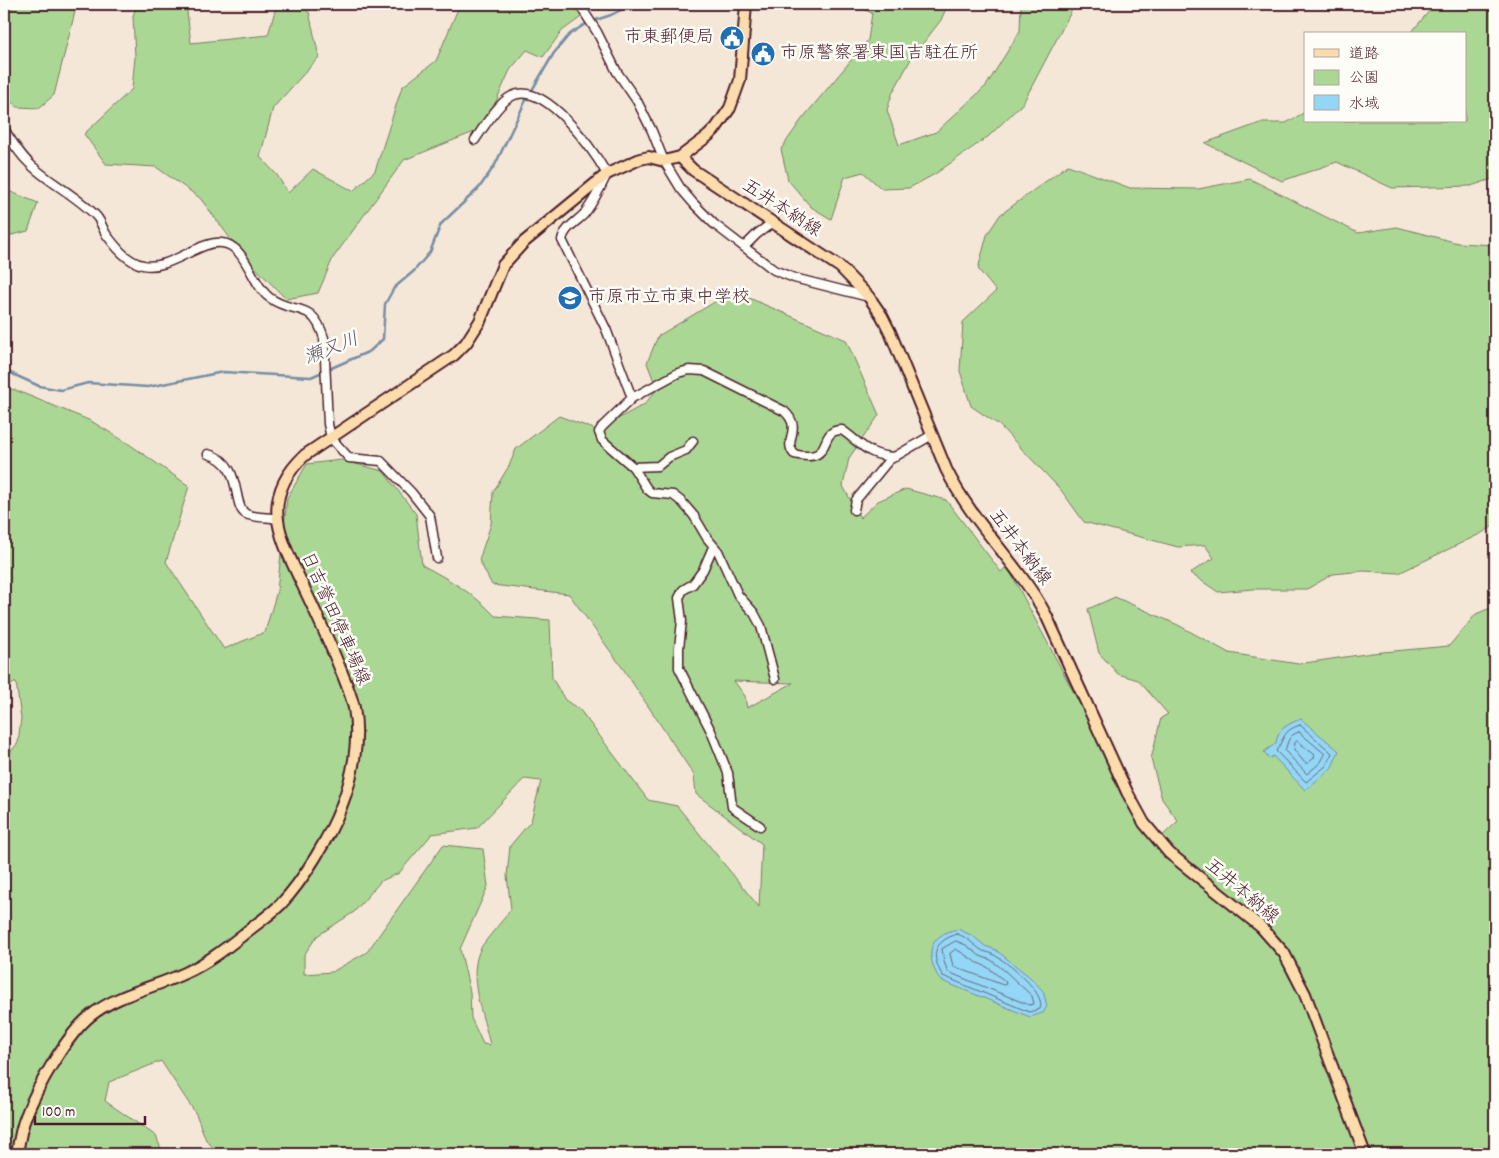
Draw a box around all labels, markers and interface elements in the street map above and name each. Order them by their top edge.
public building icon: 市東郵便局 [719,25,745,51]
place label: 市東郵便局 [624,26,714,51]
legend [1304,32,1466,122]
public building icon: 市原警察署東国吉駐在所 [750,41,776,67]
place label: 市原警察署東国吉駐在所 [780,42,978,67]
text: 道路 [1349,44,1379,66]
text: 公園 [1349,68,1379,90]
text: 水域 [1349,94,1379,116]
street label: 五井本納線 [736,174,826,244]
school or university icon: 市原市立市東中学校 [557,285,583,311]
place label: 市原市立市東中学校 [588,286,750,311]
water label: 瀬又川 [301,327,363,373]
street label: 五井本納線 [982,505,1056,591]
street label: 日吉誉田停車場線 [293,548,375,690]
street label: 五井本納線 [1198,853,1284,931]
scale bar [35,1093,145,1125]
text: 100 m [42,1102,75,1124]

